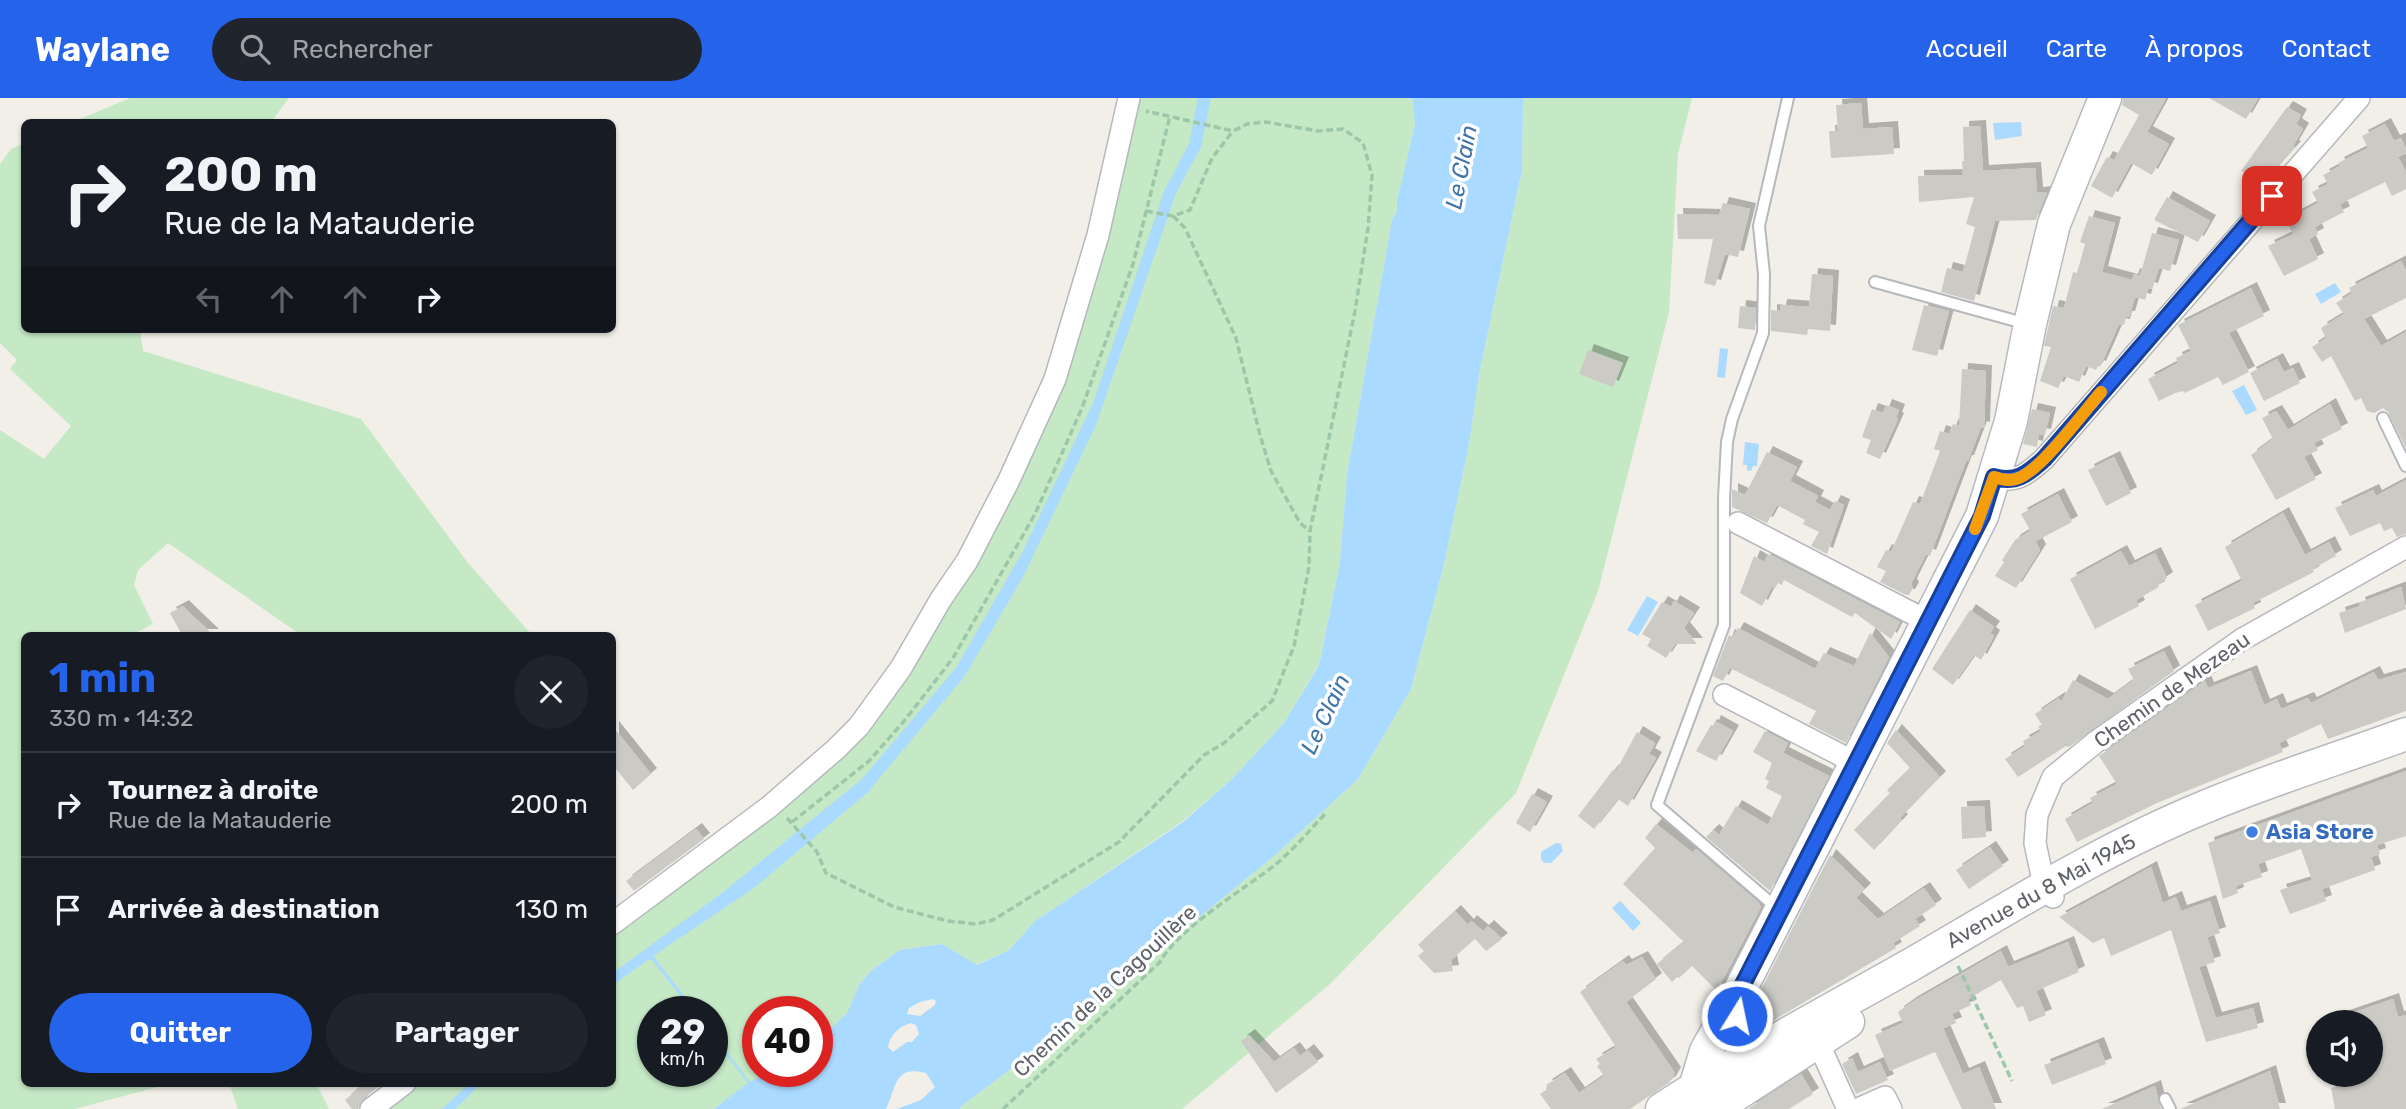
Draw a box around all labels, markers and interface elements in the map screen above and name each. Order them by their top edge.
search box [212,18,702,81]
text: Waylane [35,30,170,69]
icon: search [236,30,274,68]
text: Rechercher [292,34,433,65]
text: Accueil [1926,35,2008,63]
text: Carte [2046,35,2107,63]
text: À propos [2145,35,2244,63]
text: Contact [2282,35,2371,63]
water label: Le Clain [1439,123,1483,211]
text: 200 m [164,145,318,203]
icon: right [49,147,140,238]
pin [2242,166,2302,226]
icon: arrive [2253,177,2291,215]
text: Rue de la Matauderie [164,204,475,242]
icon: left [190,280,228,318]
icon: ahead [263,280,301,318]
icon: ahead [336,280,374,318]
icon: right [409,280,447,318]
street label: Chemin de Mezeau [2089,626,2254,753]
text: 1 min [49,653,156,703]
button: close [514,655,588,729]
water label: Le Clain [1294,670,1356,758]
text: 330 m · 14:32 [49,704,194,732]
text: Tournez à droite [108,775,318,806]
icon: right [49,786,87,824]
text: 200 m [510,789,588,820]
text: Rue de la Matauderie [108,806,332,834]
place label: Asia Store [2266,819,2374,844]
marker: Asia Store [2244,824,2260,840]
street label: Avenue du 8 Mai 1945 [1942,828,2140,953]
icon: arrive [49,891,87,929]
text: Arrivée à destination [108,894,380,925]
text: 130 m [515,894,588,925]
street label: Chemin de la Cagouillère [1008,899,1201,1082]
position arrow [1700,979,1774,1053]
button: Quitter [49,993,312,1073]
button: Partager [326,993,588,1073]
speed limit sign: 40 [742,996,833,1087]
map controls [2306,1010,2383,1087]
button: sound [2306,1010,2383,1087]
text: 29 [660,1011,705,1053]
text: km/h [660,1048,705,1070]

